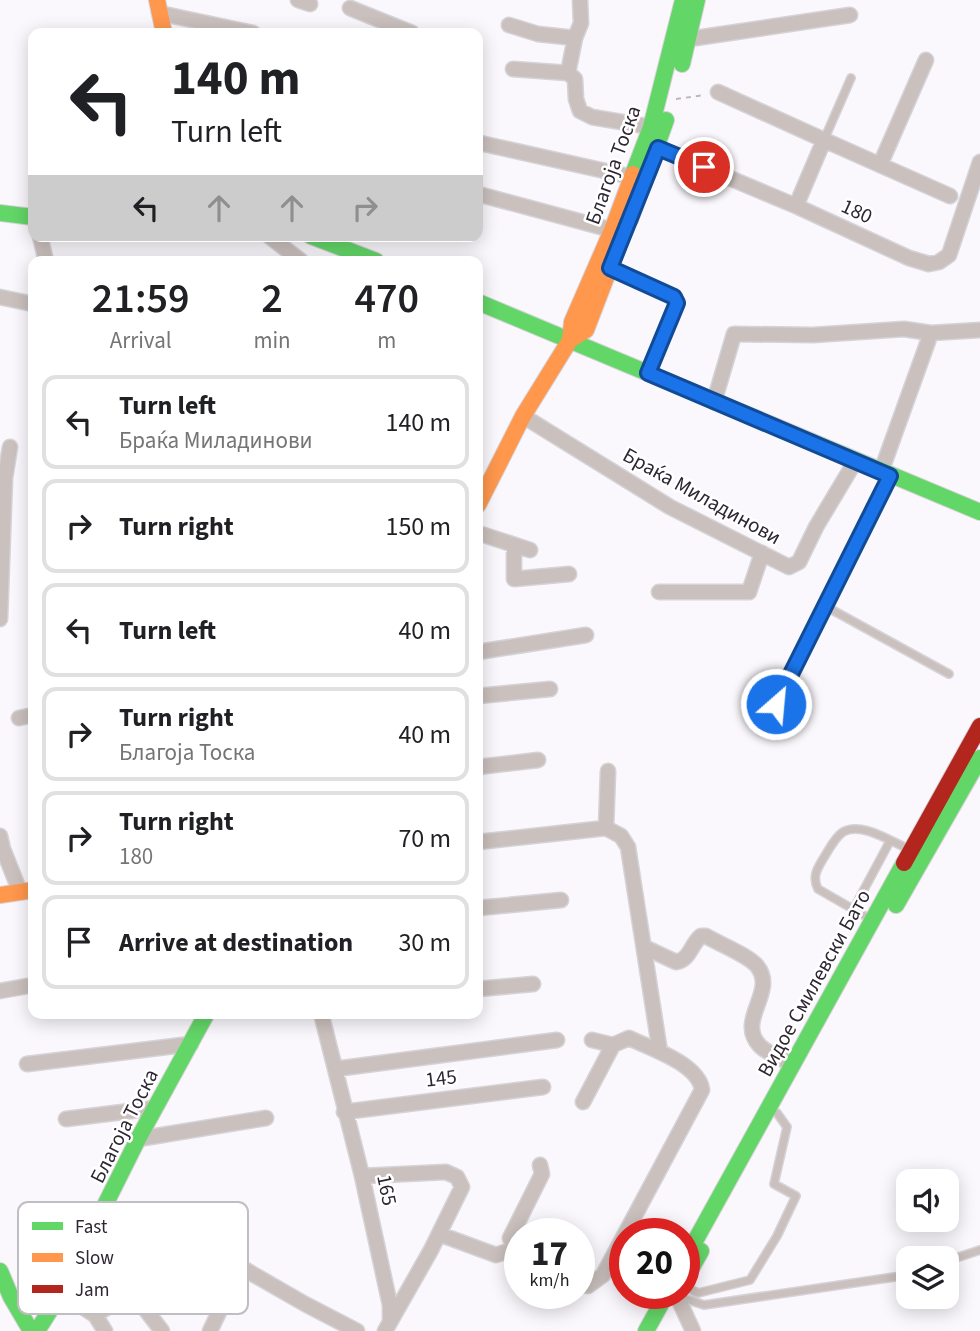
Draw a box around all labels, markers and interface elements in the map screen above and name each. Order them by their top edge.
text: 140 m [171,44,300,114]
icon: left [56,56,147,147]
street label: Благоја Тоска [578,101,648,229]
text: Turn left [171,109,282,155]
pin [674,137,734,197]
icon: arrive [685,148,723,186]
icon: left [127,189,165,227]
icon: ahead [200,189,238,227]
icon: ahead [273,189,311,227]
icon: right [346,189,384,227]
street label: 180 [836,191,878,231]
text: 21:59 [92,269,190,329]
text: 2 [261,269,283,329]
text: 470 [355,269,419,329]
text: Arrival [110,324,172,357]
text: min [253,324,291,357]
text: m [377,324,396,357]
text: Turn left [119,387,216,424]
icon: left [60,403,98,441]
text: 140 m [385,404,451,441]
text: Браќа Миладинови [119,424,313,457]
street label: Браќа Миладинови [617,440,787,552]
icon: right [60,507,98,545]
text: Turn right [119,508,234,545]
text: 150 m [385,508,451,545]
icon: left [60,611,98,649]
text: Turn left [119,612,216,649]
text: 40 m [398,612,451,649]
position arrow [739,667,813,741]
text: Turn right [119,699,234,736]
icon: right [60,715,98,753]
text: 40 m [398,716,451,753]
text: Благоја Тоска [119,736,255,769]
text: Turn right [119,803,234,840]
icon: right [60,819,98,857]
text: 70 m [398,820,451,857]
text: 180 [119,840,153,873]
street label: Видое Смилевски Бато [750,884,878,1082]
icon: arrive [60,923,98,961]
text: Arrive at destination [119,924,353,961]
text: 30 m [398,924,451,961]
street label: 145 [424,1061,458,1095]
street label: Благоја Тоска [82,1064,166,1188]
map controls [896,1169,959,1309]
button: sound [896,1169,959,1232]
street label: 165 [369,1172,405,1208]
legend [18,1202,248,1314]
text: Fast [75,1214,108,1241]
speed limit sign: 20 [609,1218,700,1309]
text: 17 [531,1229,568,1279]
text: Slow [75,1245,114,1272]
button: layers [896,1246,959,1309]
text: km/h [530,1268,569,1293]
text: Jam [75,1277,109,1304]

